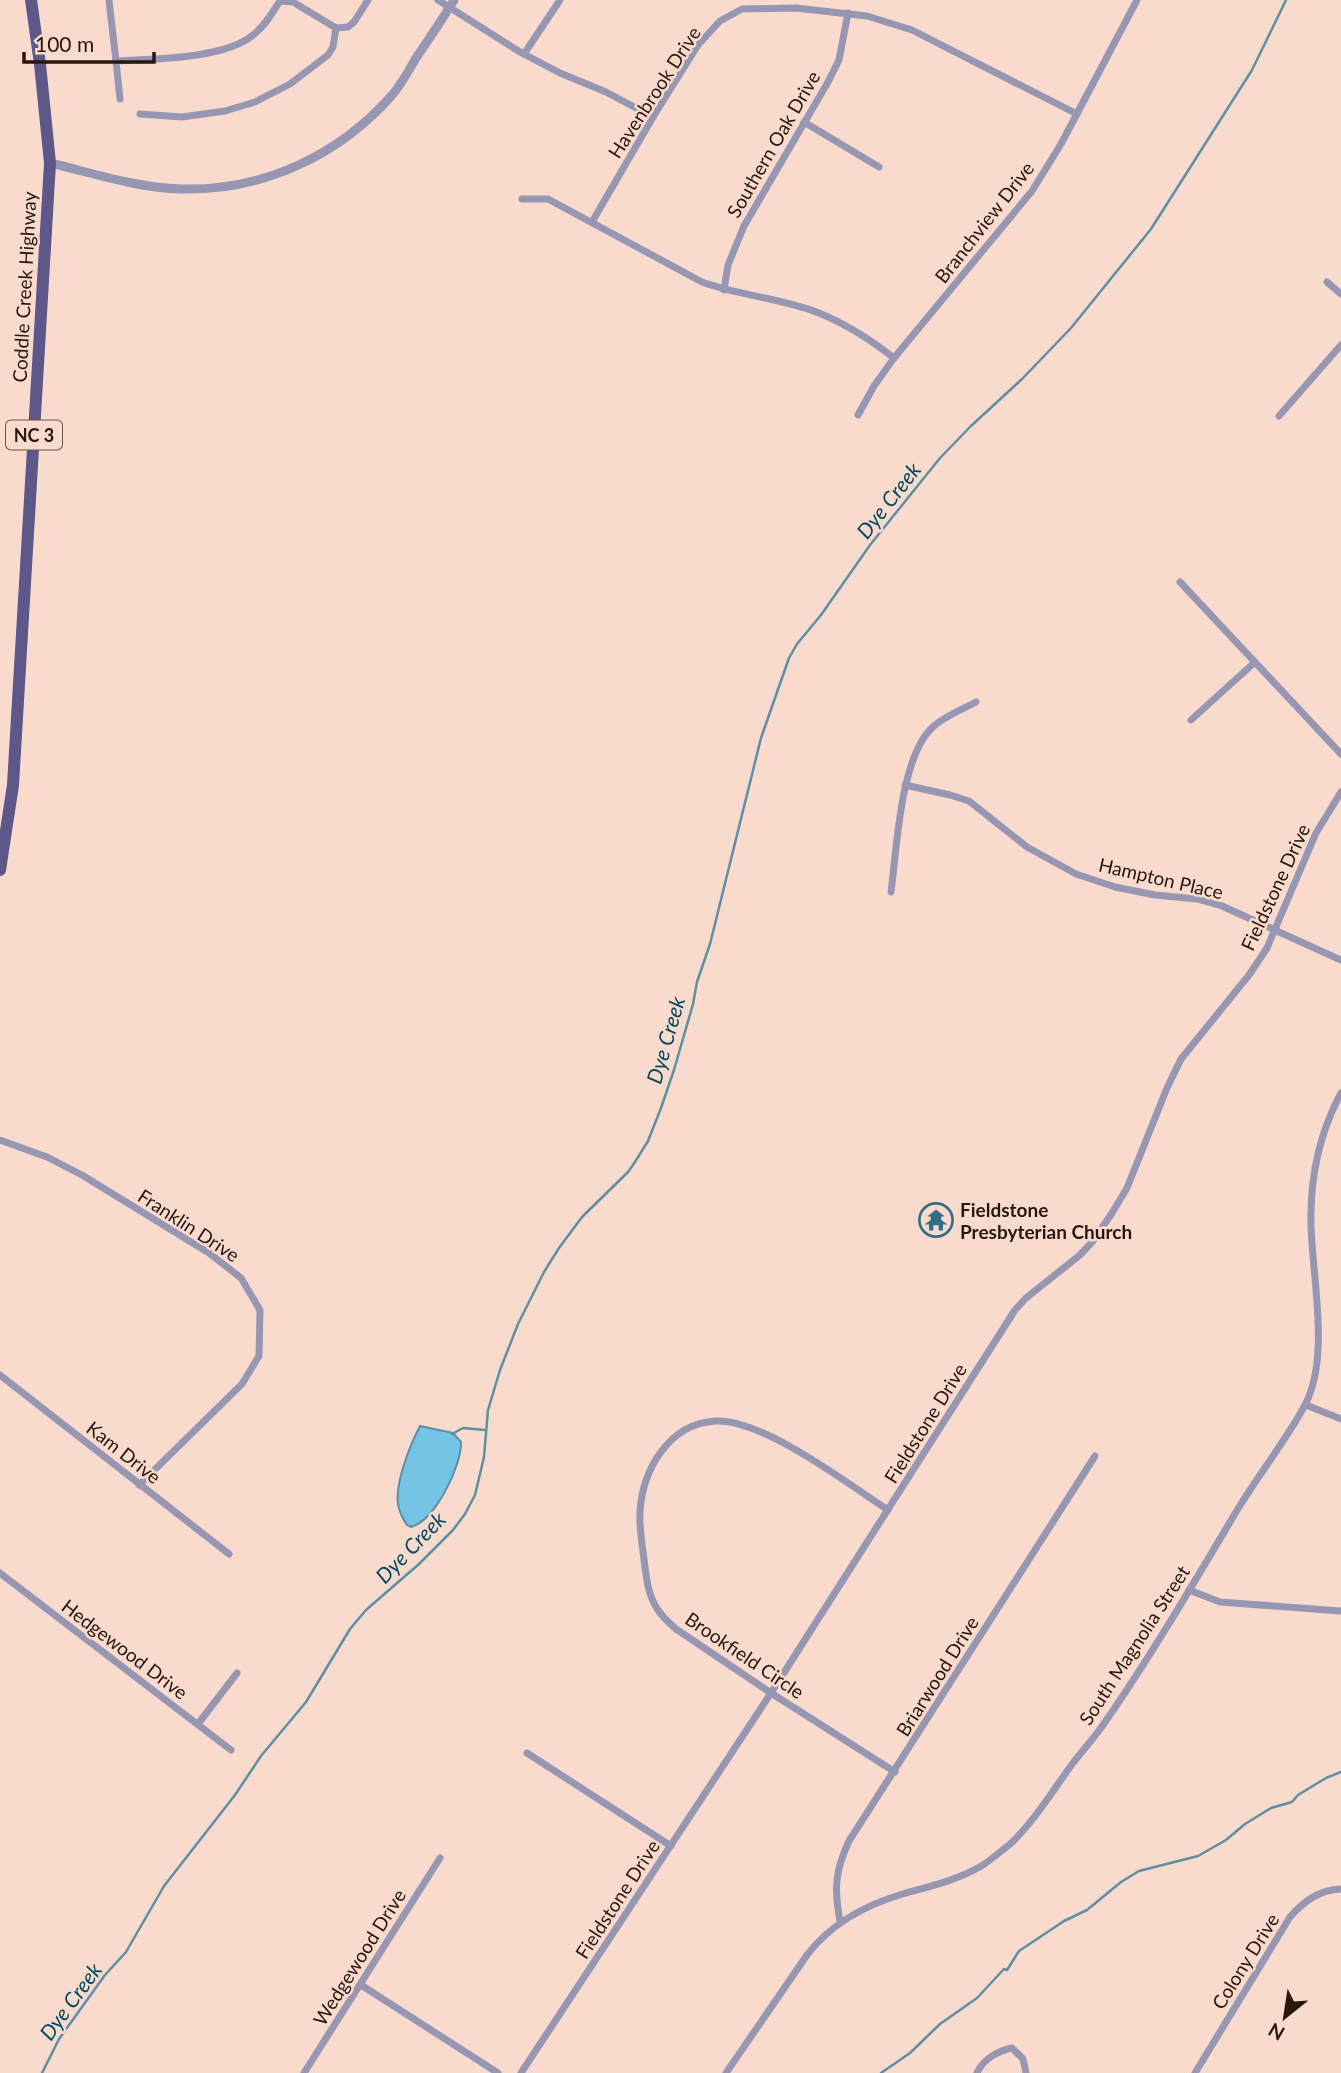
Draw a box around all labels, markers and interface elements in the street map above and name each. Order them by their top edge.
scale bar [24,21,154,65]
street label: Havenbrook Drive [603,22,705,162]
text: 100 m [35,31,94,56]
street label: Southern Oak Drive [722,67,824,221]
street label: Branchview Drive [930,157,1038,287]
street label: Coddle Creek Highway [8,191,40,383]
road number: NC 3 [6,421,62,450]
water label: Dye Creek [851,456,926,543]
street label: Fieldstone Drive [1236,820,1314,954]
street label: Hampton Place [1097,853,1225,903]
water label: Dye Creek [641,993,690,1086]
street label: Franklin Drive [134,1184,244,1266]
place label: Fieldstone Presbyterian Church [960,1198,1132,1243]
temple icon: Fieldstone Presbyterian Church [917,1201,955,1239]
street label: Fieldstone Drive [879,1359,971,1487]
street label: Kam Drive [82,1416,166,1488]
water label: Dye Creek [370,1505,451,1588]
street label: South Magnolia Street [1074,1561,1194,1729]
street label: Hedgewood Drive [58,1594,192,1704]
street label: Brookfield Circle [681,1607,809,1703]
street label: Briarwood Drive [891,1612,983,1740]
street label: Fieldstone Drive [570,1835,664,1963]
street label: Wedgewood Drive [308,1885,410,2029]
street label: Colony Drive [1207,1909,1283,2013]
water label: Dye Creek [34,1957,107,2044]
north arrow [1250,1982,1320,2052]
text: N [1264,2019,1288,2046]

